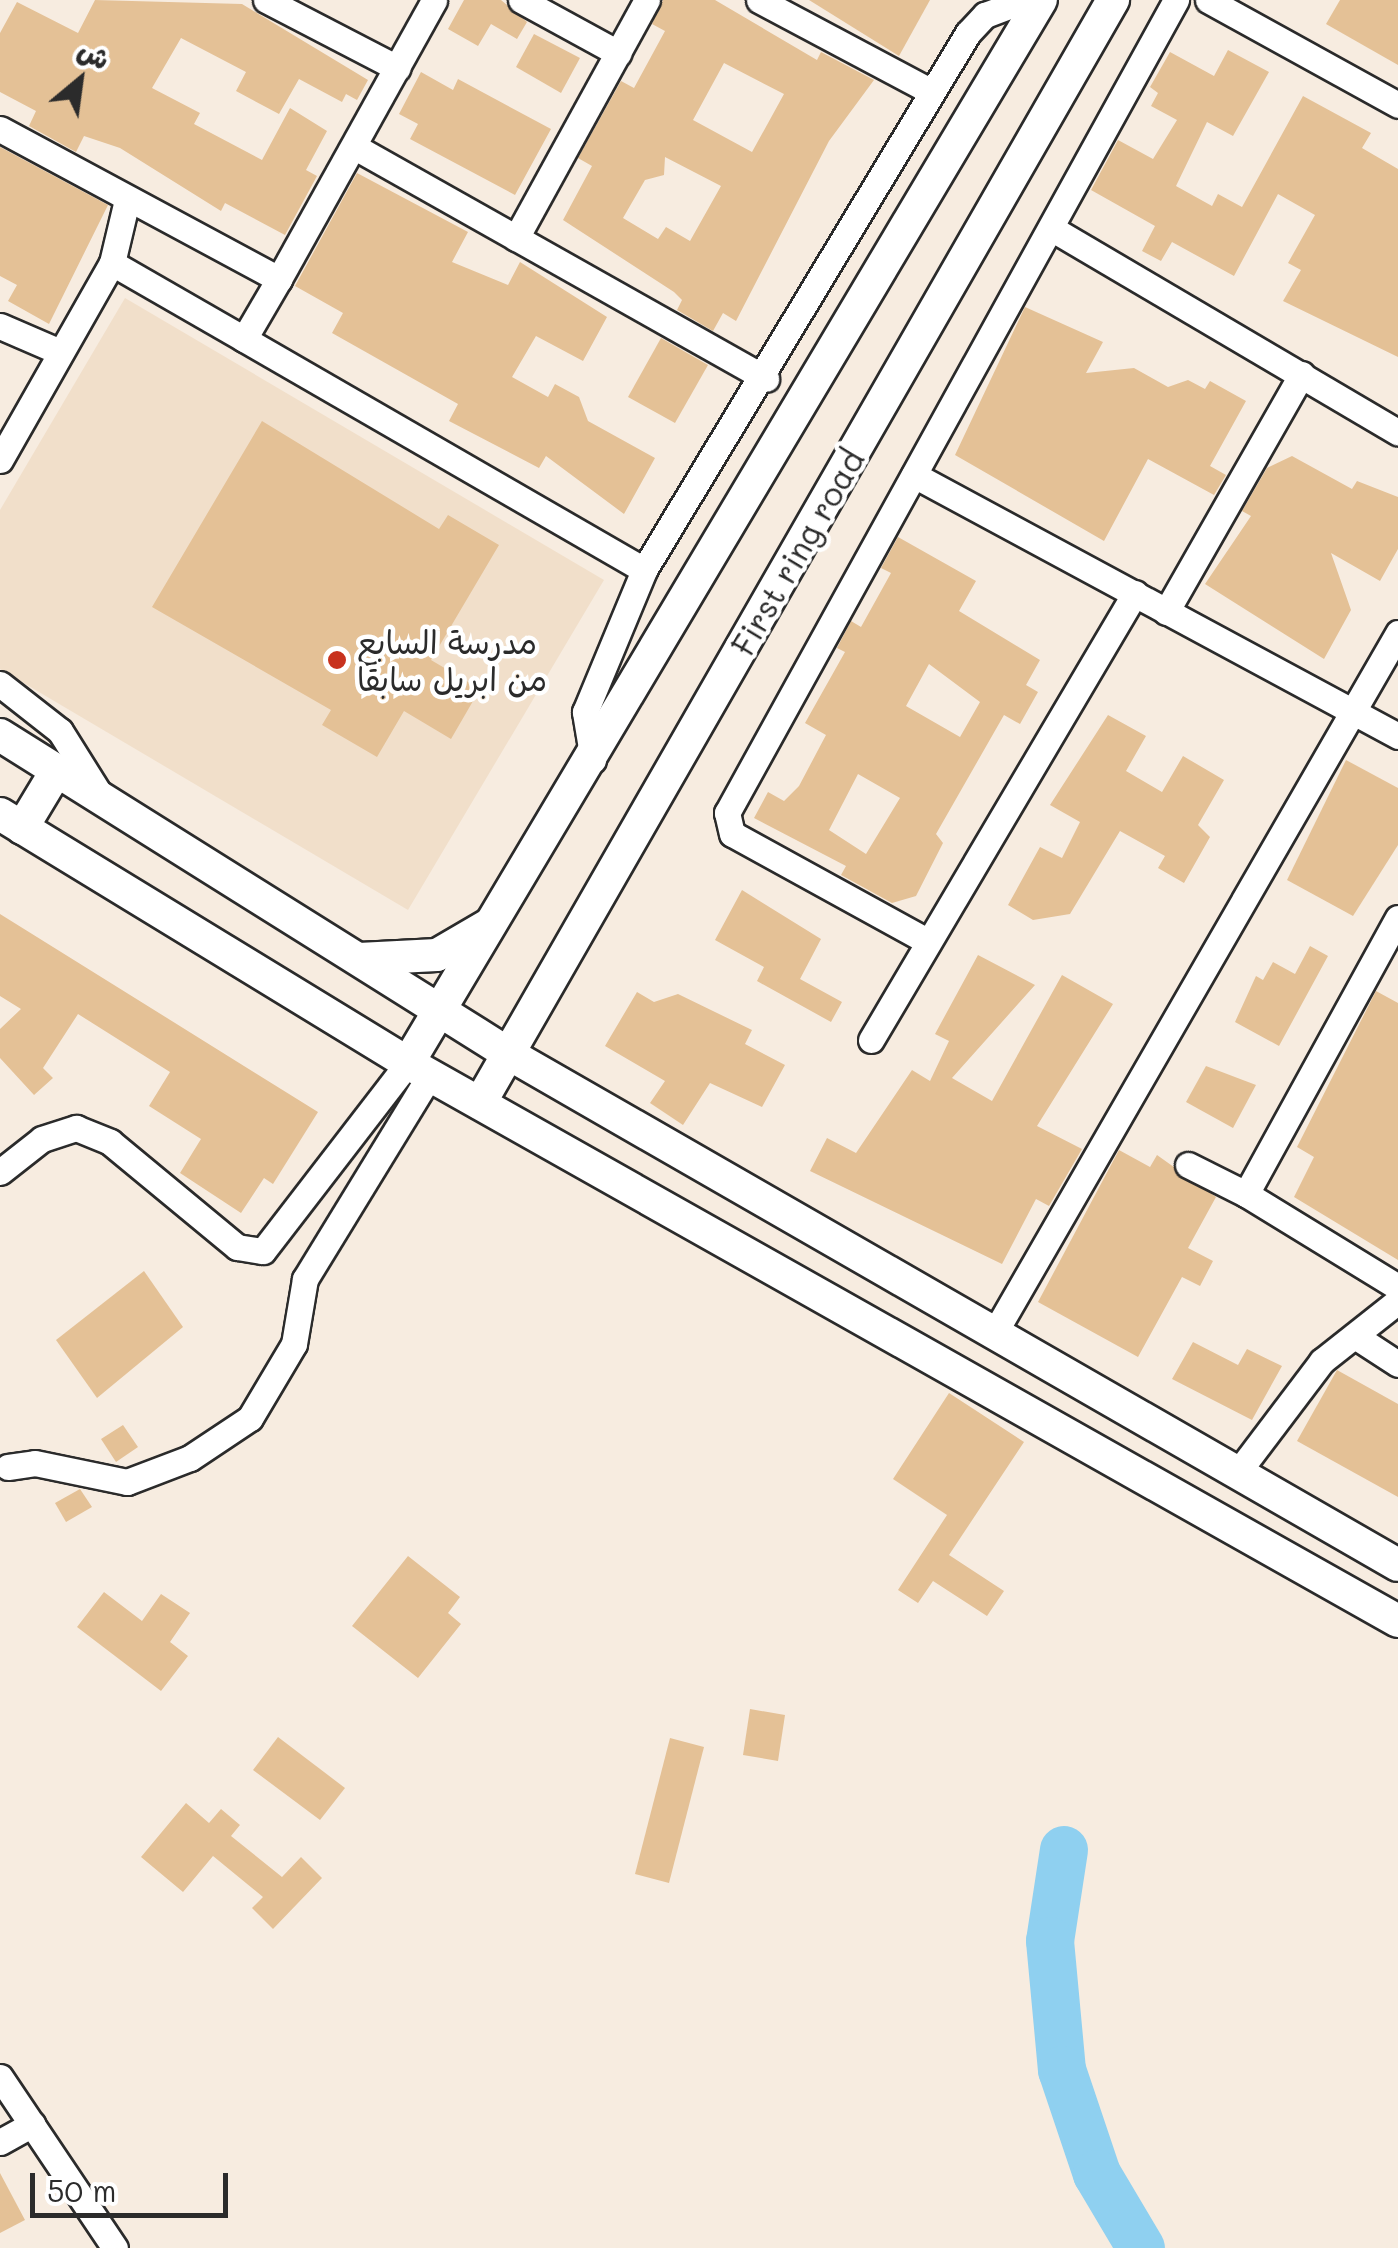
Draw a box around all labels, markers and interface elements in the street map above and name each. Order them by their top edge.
north arrow [30,30,130,130]
text: ش [72,31,117,77]
street label: First ring road [723,442,871,662]
place label: مدرسة السابع من ابريل سابقا [357,623,547,698]
marker: مدرسة السابع من ابريل سابقا [326,649,348,671]
scale bar [35,2153,232,2215]
text: 50 m [47,2170,117,2210]

